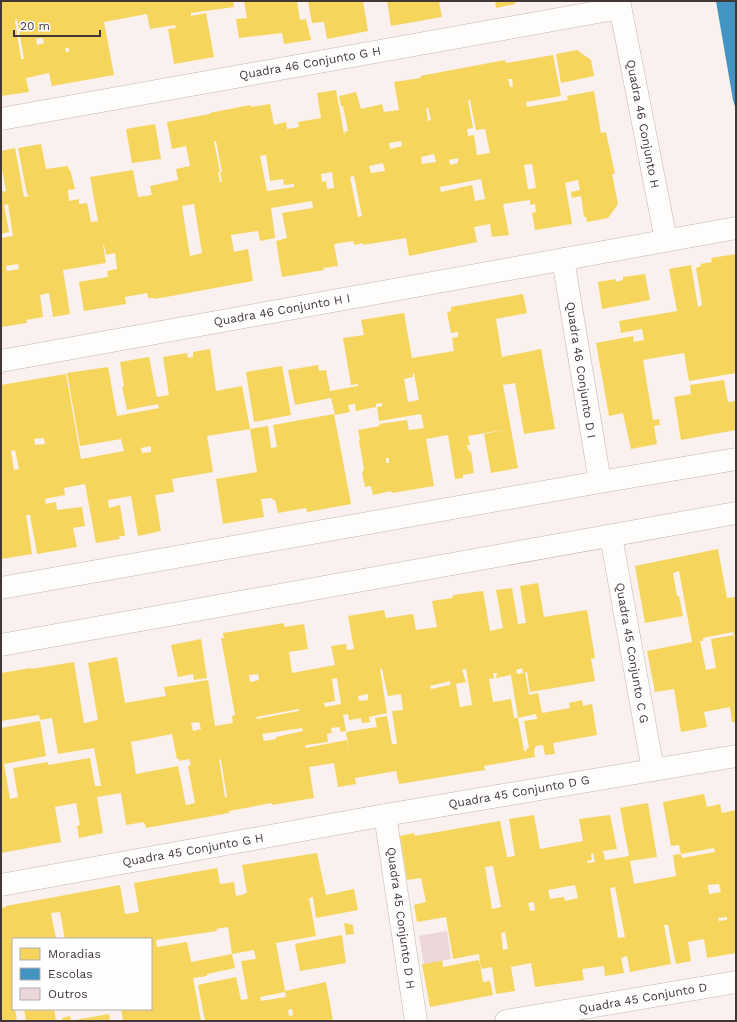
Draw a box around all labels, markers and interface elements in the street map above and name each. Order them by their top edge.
scale bar [14,12,100,38]
text: 20 m [20,19,50,33]
street label: Quadra 46 Conjunto G H [238,44,382,82]
street label: Quadra 46 Conjunto H [624,59,662,189]
street label: Quadra 46 Conjunto H I [213,291,351,329]
street label: Quadra 46 Conjunto D I [563,301,599,439]
street label: Quadra 45 Conjunto C G [613,582,651,724]
street label: Quadra 45 Conjunto D G [447,773,591,811]
street label: Quadra 45 Conjunto G H [121,831,265,869]
street label: Quadra 45 Conjunto D H [384,846,418,990]
legend [12,938,152,1010]
text: Moradias [48,947,101,961]
text: Escolas [48,967,93,981]
street label: Quadra 45 Conjunto D [578,980,708,1016]
text: Outros [48,987,88,1001]

